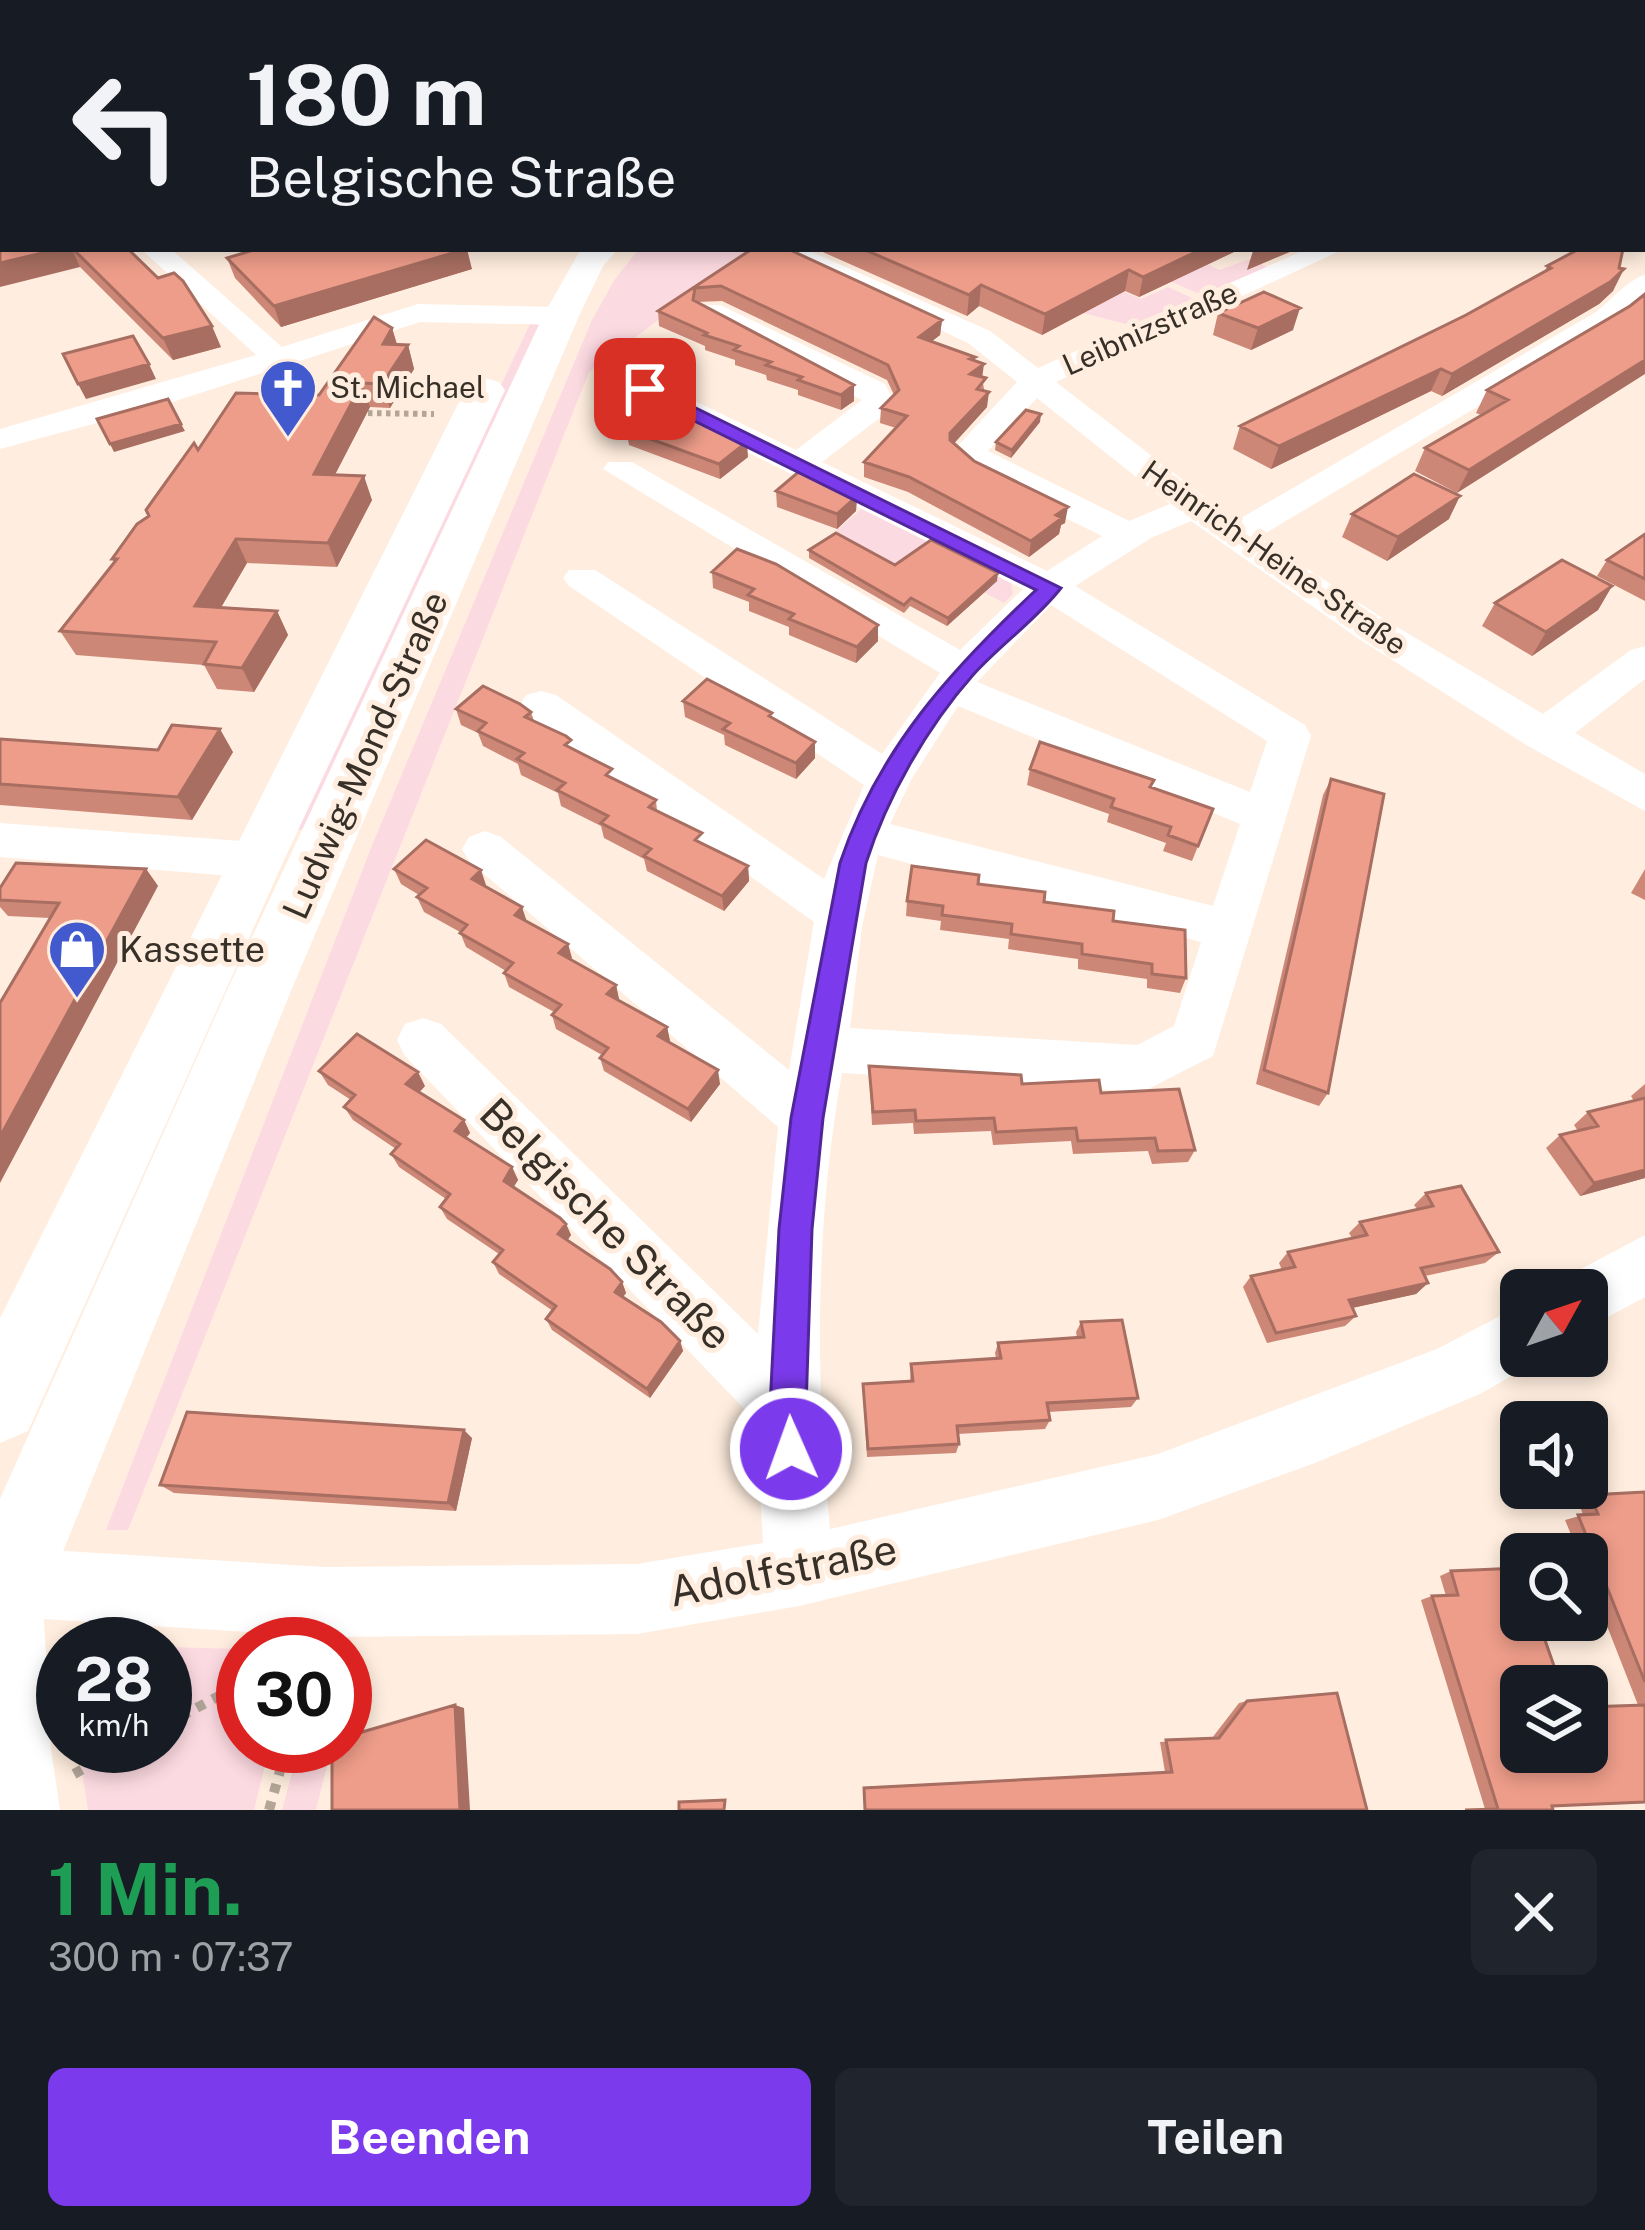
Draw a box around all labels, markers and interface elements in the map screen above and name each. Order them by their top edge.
text: 180 m [246,45,486,144]
icon: left [48,48,204,204]
text: Belgische Straße [246,146,676,209]
street label: Leibnizstraße [1057,274,1243,383]
pin [594,338,696,440]
icon: arrive [612,356,678,422]
church icon: St. Michael [257,357,319,439]
place label: St. Michael [330,369,485,405]
street label: Heinrich-Heine-Straße [1135,452,1414,662]
street label: Ludwig-Mond-Straße [274,585,456,925]
shop icon: Kassette [46,918,108,1000]
place label: Kassette [119,928,265,970]
street label: Belgische Straße [471,1088,742,1359]
north arrow [1500,1269,1608,1377]
map controls [1500,1269,1608,1773]
position arrow [728,1386,854,1512]
button: sound [1500,1401,1608,1509]
street label: Adolfstraße [665,1523,901,1616]
button: search [1500,1533,1608,1641]
speed limit sign: 30 [216,1617,372,1773]
text: 28 [75,1644,153,1715]
button: layers [1500,1665,1608,1773]
text: km/h [79,1707,149,1743]
text: 1 Min. [48,1847,243,1931]
button: close [1471,1849,1597,1975]
text: 300 m · 07:37 [48,1934,293,1980]
button: Beenden [48,2068,811,2206]
button: Teilen [835,2068,1597,2206]

